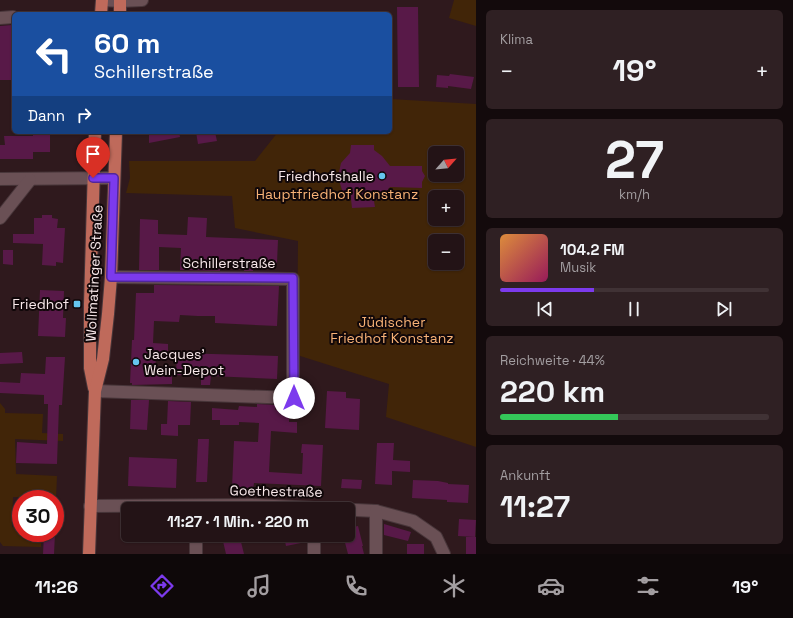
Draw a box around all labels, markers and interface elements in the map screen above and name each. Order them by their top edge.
text: 60 m [94,25,160,61]
icon: left [28,28,80,80]
text: Klima [500,31,533,48]
text: 19° [613,51,656,90]
text: − [500,57,514,85]
text: + [755,57,769,85]
text: Schillerstraße [94,60,214,83]
icon: right [73,104,95,126]
text: Dann [28,106,65,125]
text: 27 [605,127,664,193]
pin [76,137,110,178]
icon: arrive [82,143,104,165]
north arrow [428,146,464,182]
map controls [428,146,464,270]
place label: Friedhofshalle [278,167,374,185]
marker: Friedhofshalle [377,171,387,181]
park label: Hauptfriedhof Konstanz [256,185,418,203]
text: km/h [619,186,650,203]
button: + [428,190,464,226]
street label: Wollmatinger Straße [81,204,107,342]
button: − [428,234,464,270]
text: 104.2 FM [560,240,624,259]
street label: Schillerstraße [182,254,276,272]
text: Musik [560,259,596,276]
place label: Friedhof [12,295,69,313]
icon: previous [534,298,556,320]
icon: pause [623,298,645,320]
icon: next [713,298,735,320]
marker: Friedhof [72,299,82,309]
park label: Jüdischer Friedhof Konstanz [330,313,454,347]
place label: Jacques’ Wein-Depot [144,345,224,379]
text: Reichweite · 44% [500,352,605,369]
marker: Jacques’ Wein-Depot [131,357,141,367]
text: 220 km [500,372,605,411]
position arrow [273,377,315,419]
text: Ankunft [500,467,550,484]
street label: Goethestraße [229,481,323,501]
text: 11:27 [500,487,570,526]
speed limit sign: 30 [12,490,64,542]
text: 11:27 · 1 Min. · 220 m [167,512,309,531]
icon: directions [148,572,176,600]
icon: music [245,572,273,600]
icon: phone [342,572,370,600]
icon: climate [440,572,468,600]
icon: car [537,572,565,600]
icon: filters [634,572,662,600]
text: 11:26 [35,575,78,598]
text: 19° [732,575,758,598]

